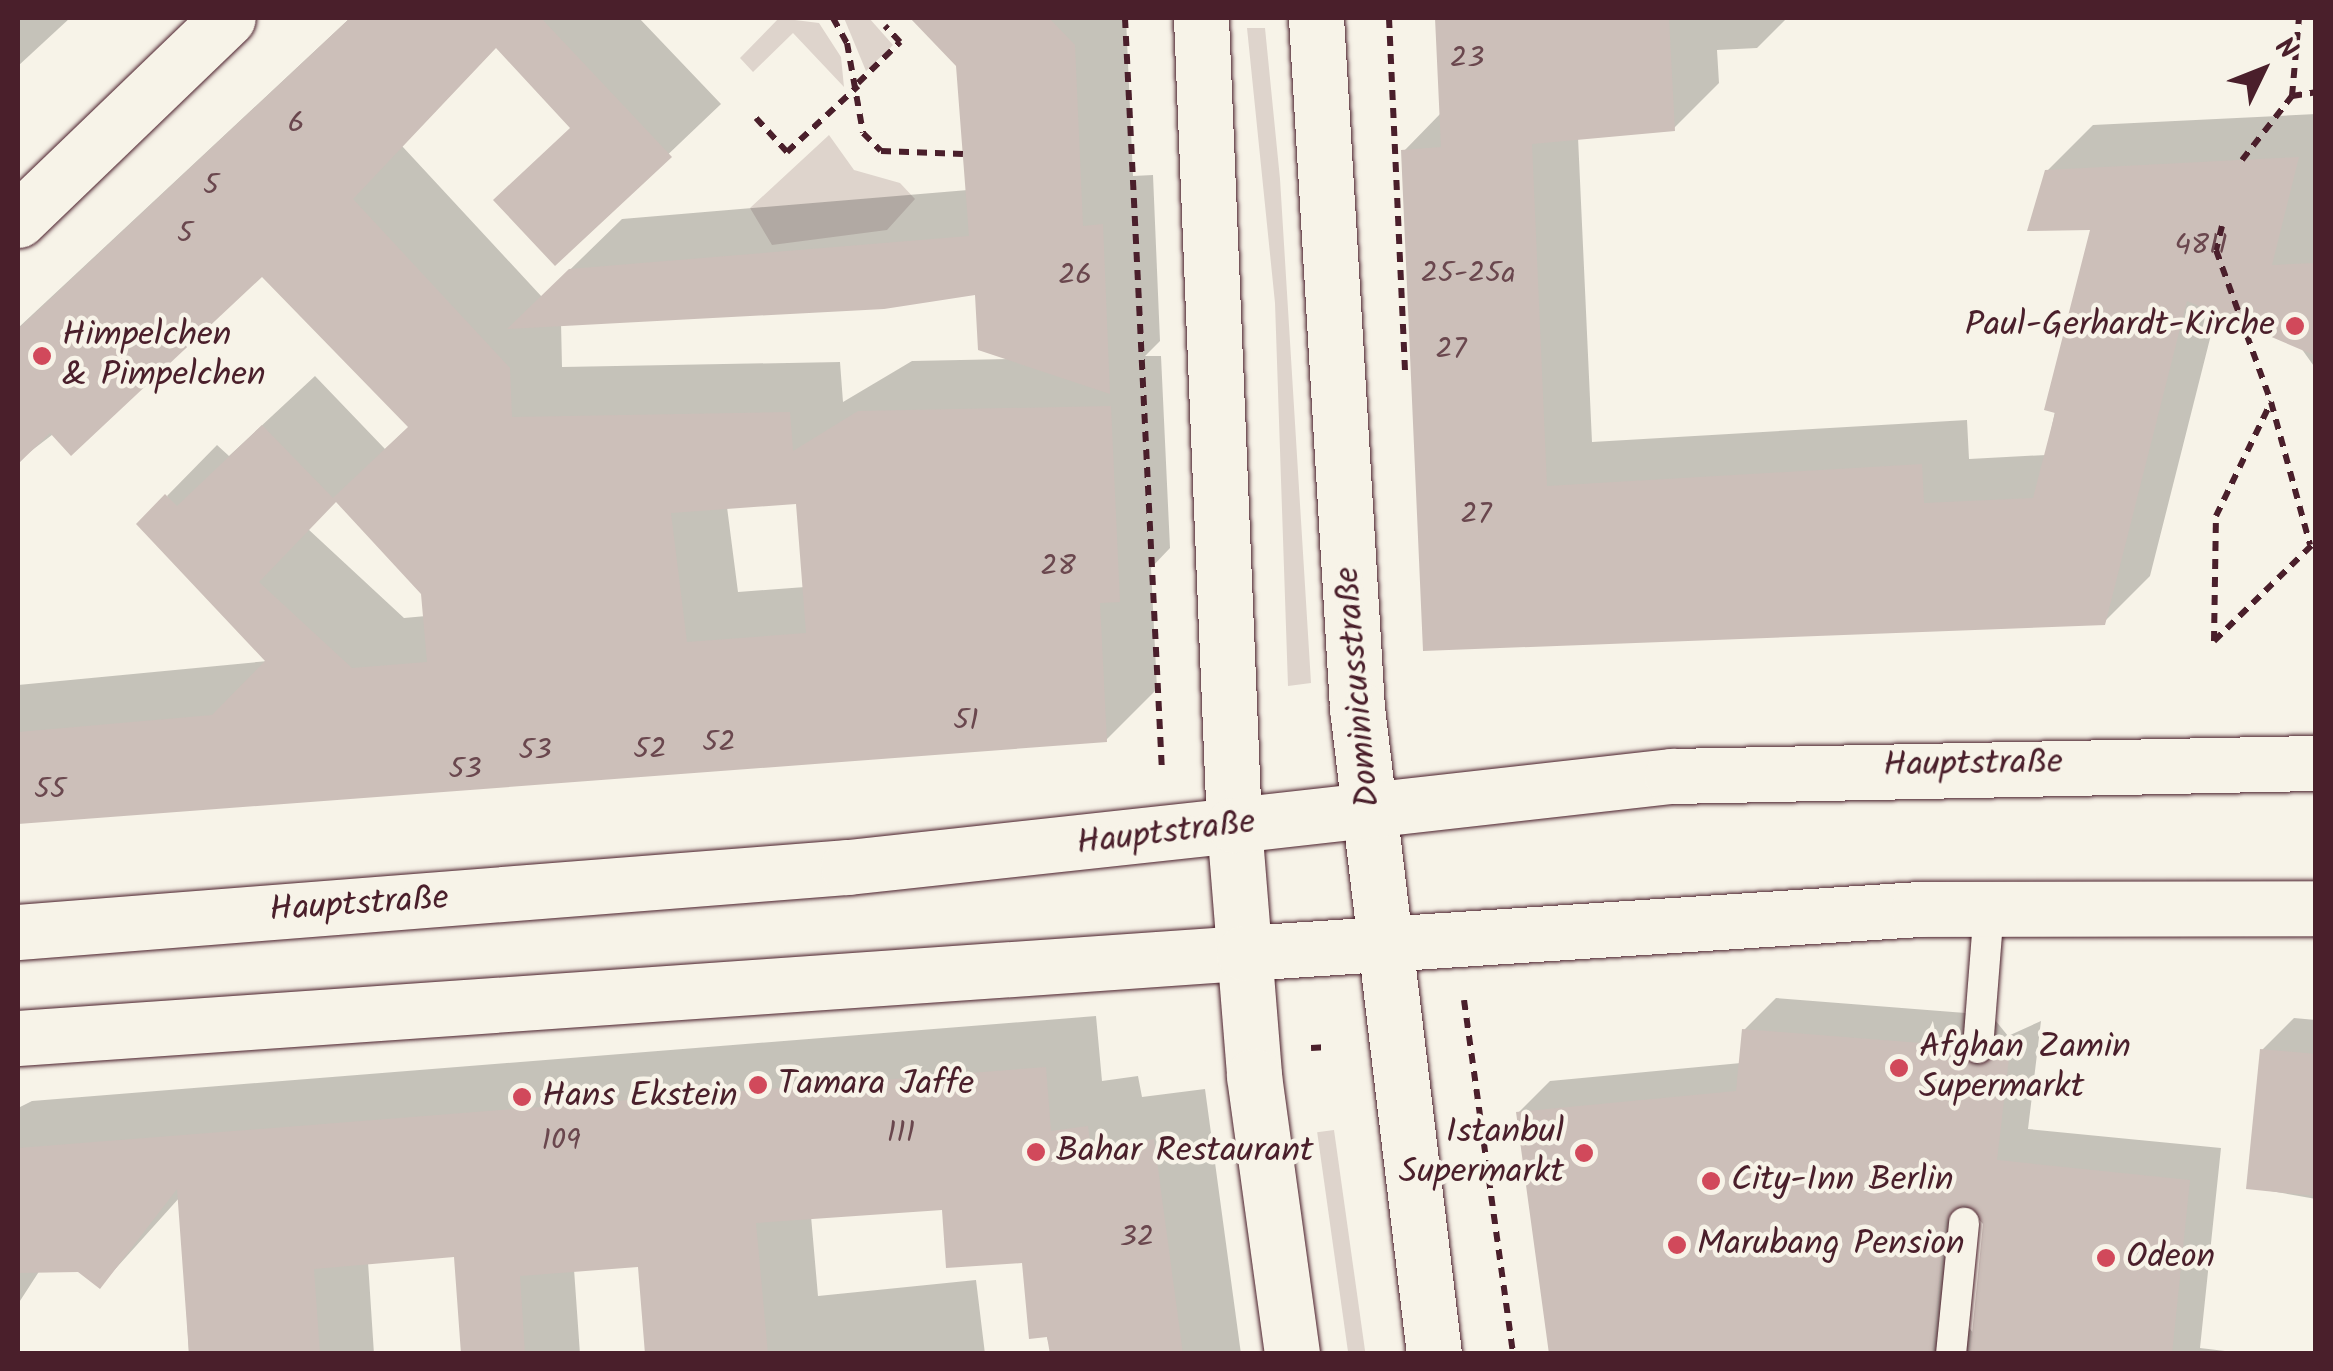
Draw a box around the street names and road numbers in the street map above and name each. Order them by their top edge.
street label: Dominicusstraße [1328,565,1390,809]
street label: Hauptstraße [1883,742,2063,788]
street label: Hauptstraße [1074,802,1258,866]
street label: Hauptstraße [268,878,450,932]

